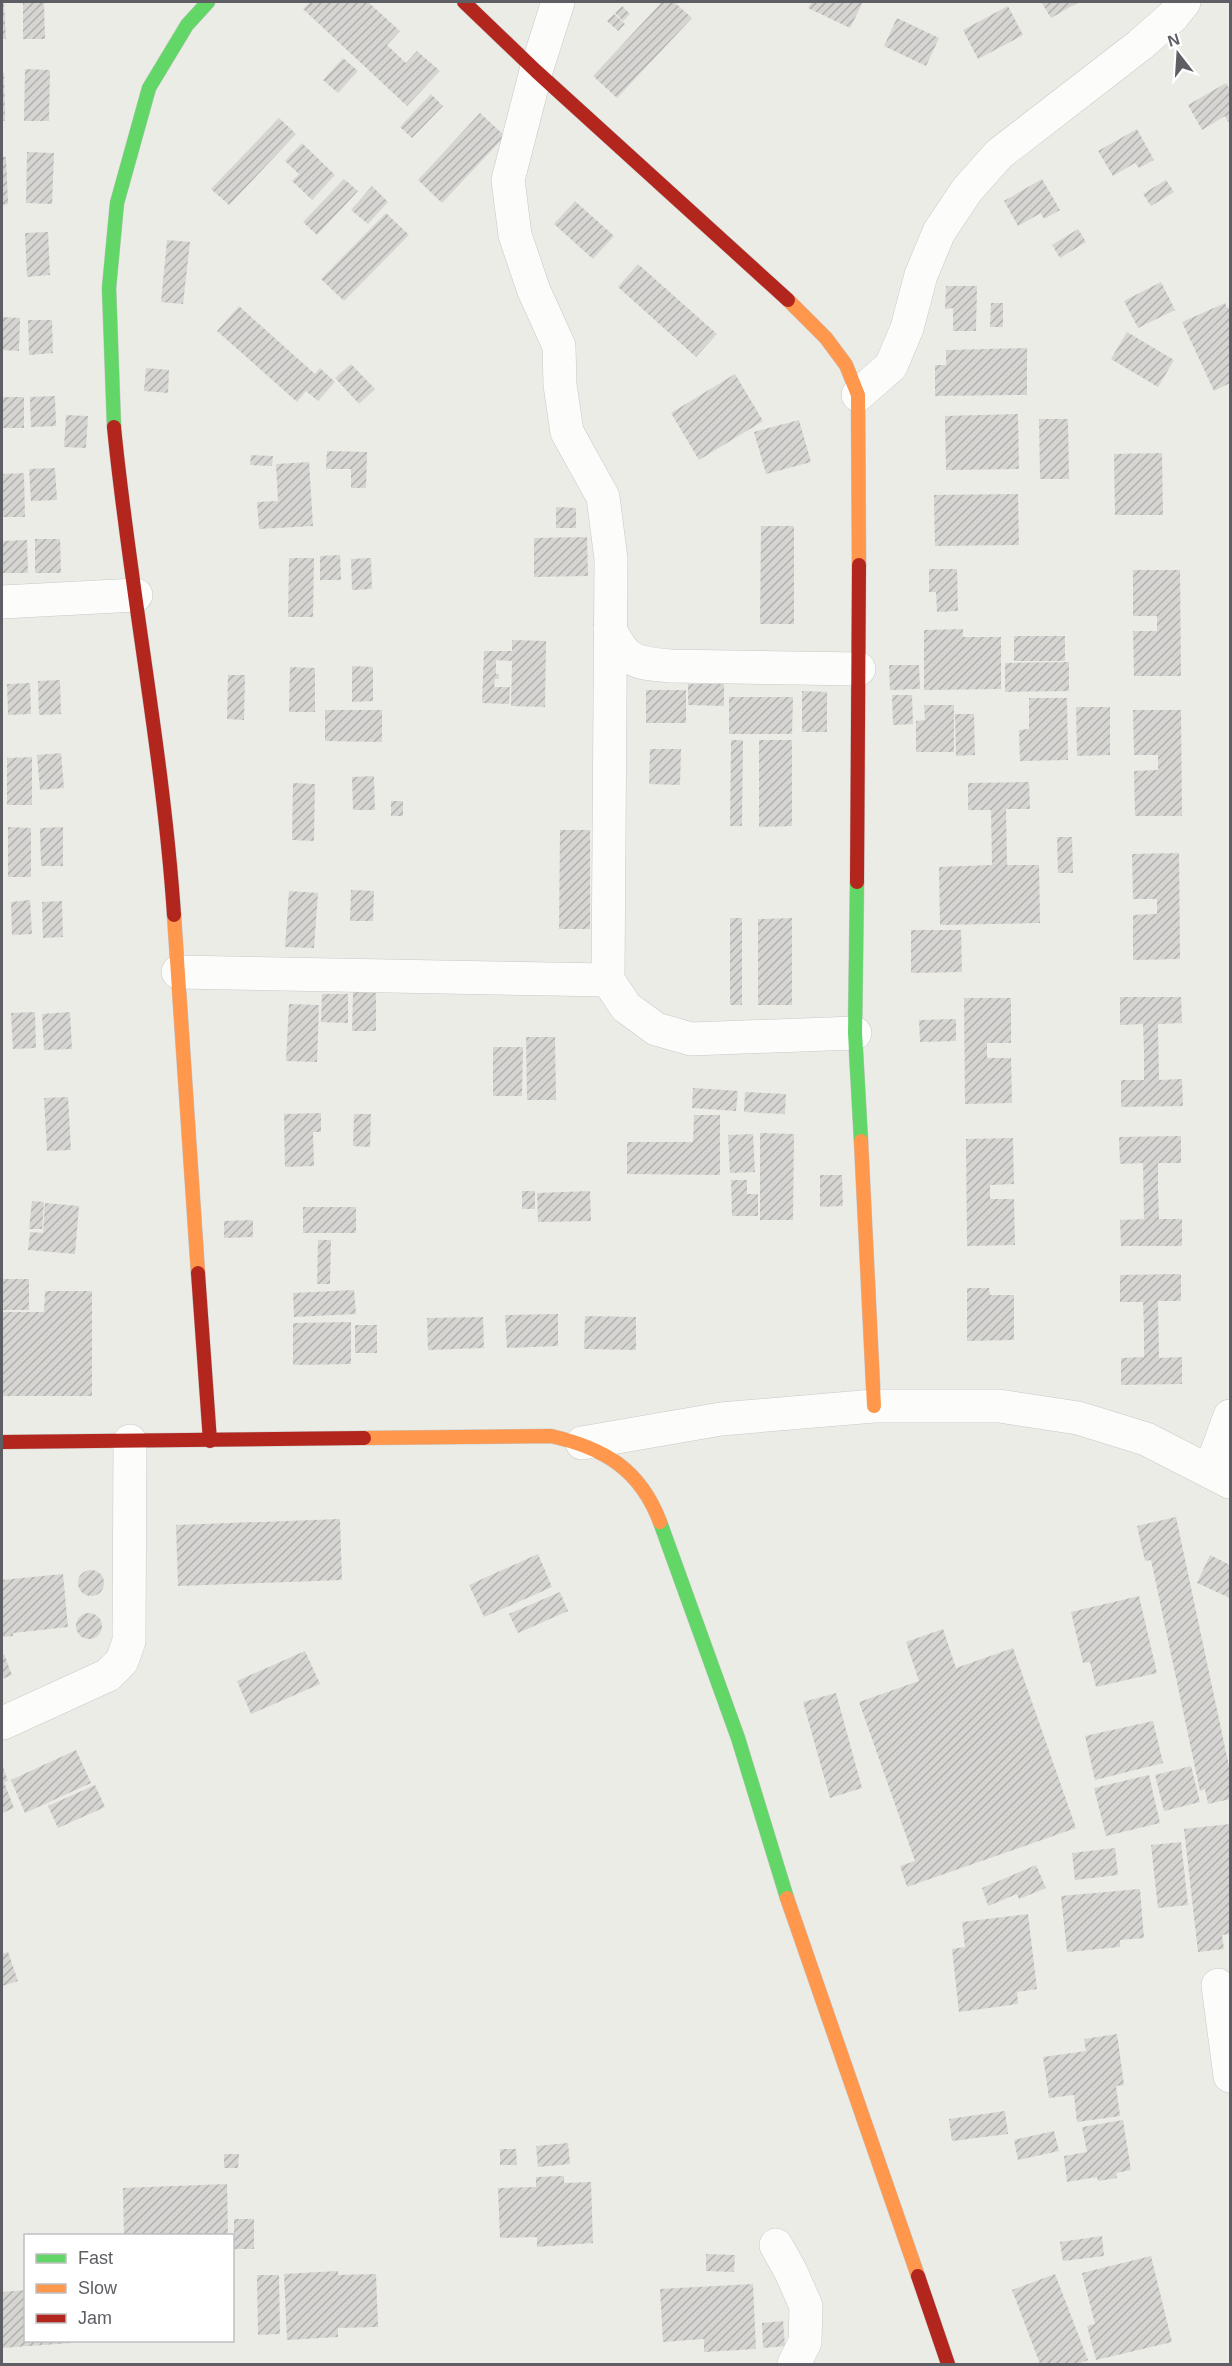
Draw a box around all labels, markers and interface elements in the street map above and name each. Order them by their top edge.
north arrow [1148,24,1208,84]
text: N [1166,30,1182,50]
legend [24,2234,234,2342]
text: Fast [78,2248,113,2268]
text: Slow [78,2278,118,2298]
text: Jam [78,2308,112,2328]

